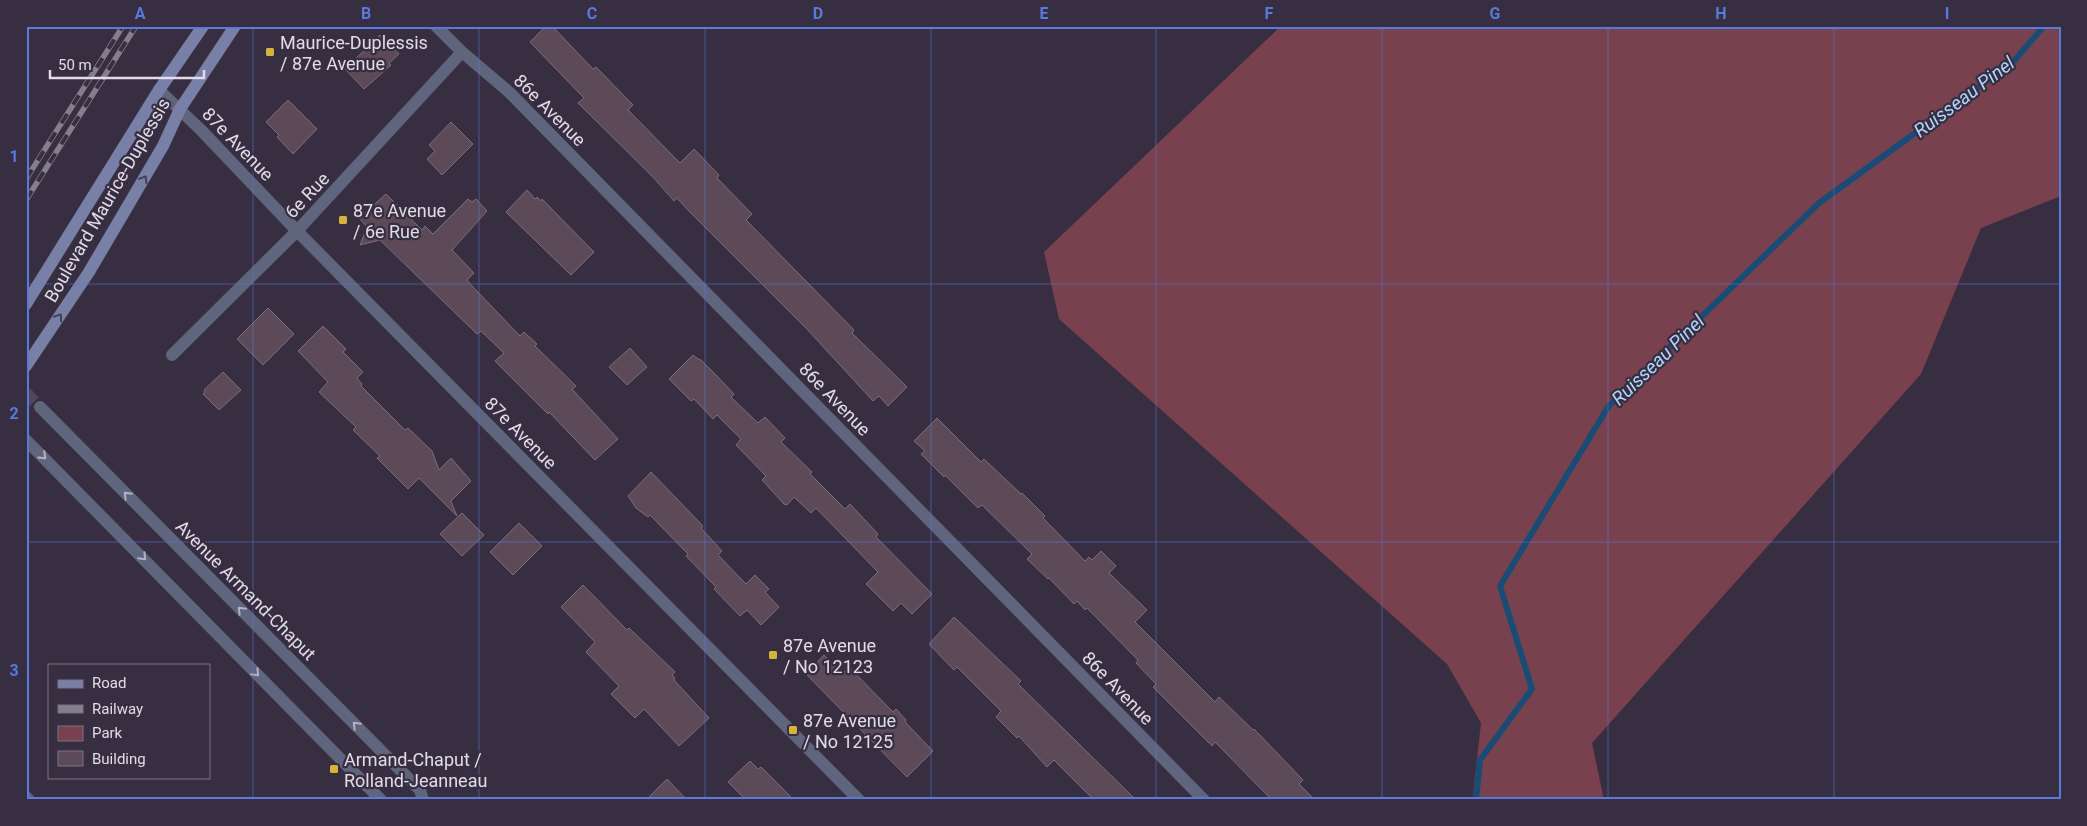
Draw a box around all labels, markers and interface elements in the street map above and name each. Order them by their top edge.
text: A [135,4,146,23]
text: B [361,4,371,23]
text: C [587,4,597,23]
text: D [813,4,823,23]
text: E [1040,4,1049,23]
text: F [1265,4,1274,23]
text: G [1490,4,1501,23]
text: H [1715,4,1727,23]
text: I [1945,4,1949,23]
place label: Maurice-Duplessis / 87e Avenue [280,32,428,74]
marker: Maurice-Duplessis / 87e Avenue [264,46,276,58]
scale bar [50,48,204,80]
water label: Ruisseau Pinel [1909,51,2019,142]
text: 50 m [58,56,92,74]
street label: 86e Avenue [510,70,590,150]
street label: Boulevard Maurice-Duplessis [40,94,174,306]
street label: 87e Avenue [198,103,278,185]
text: 1 [9,147,19,166]
street label: 6e Rue [281,168,333,222]
one-way arrow [138,175,148,184]
place label: 87e Avenue / 6e Rue [353,200,446,242]
marker: 87e Avenue / 6e Rue [337,214,349,226]
water label: Ruisseau Pinel [1607,310,1710,410]
one-way arrow [53,313,62,323]
street label: 86e Avenue [795,358,875,440]
street label: 87e Avenue [481,393,561,473]
text: 2 [9,404,19,423]
one-way arrow [37,450,46,459]
one-way arrow [123,492,132,501]
street label: Avenue Armand-Chaput [172,516,320,664]
one-way arrow [137,551,146,560]
one-way arrow [238,607,247,616]
place label: 87e Avenue / No 12123 [783,635,876,677]
street label: 86e Avenue [1078,647,1158,729]
marker: 87e Avenue / No 12123 [767,649,779,661]
text: 3 [9,661,19,680]
legend [48,664,210,778]
one-way arrow [250,667,259,676]
text: Road [92,674,126,692]
text: Railway [92,700,143,718]
place label: 87e Avenue / No 12125 [803,710,896,752]
one-way arrow [353,722,362,731]
text: Park [92,724,123,742]
marker: 87e Avenue / No 12125 [787,724,799,736]
place label: Armand-Chaput / Rolland-Jeanneau [344,749,487,791]
text: Building [92,750,146,768]
marker: Armand-Chaput / Rolland-Jeanneau [328,763,340,775]

